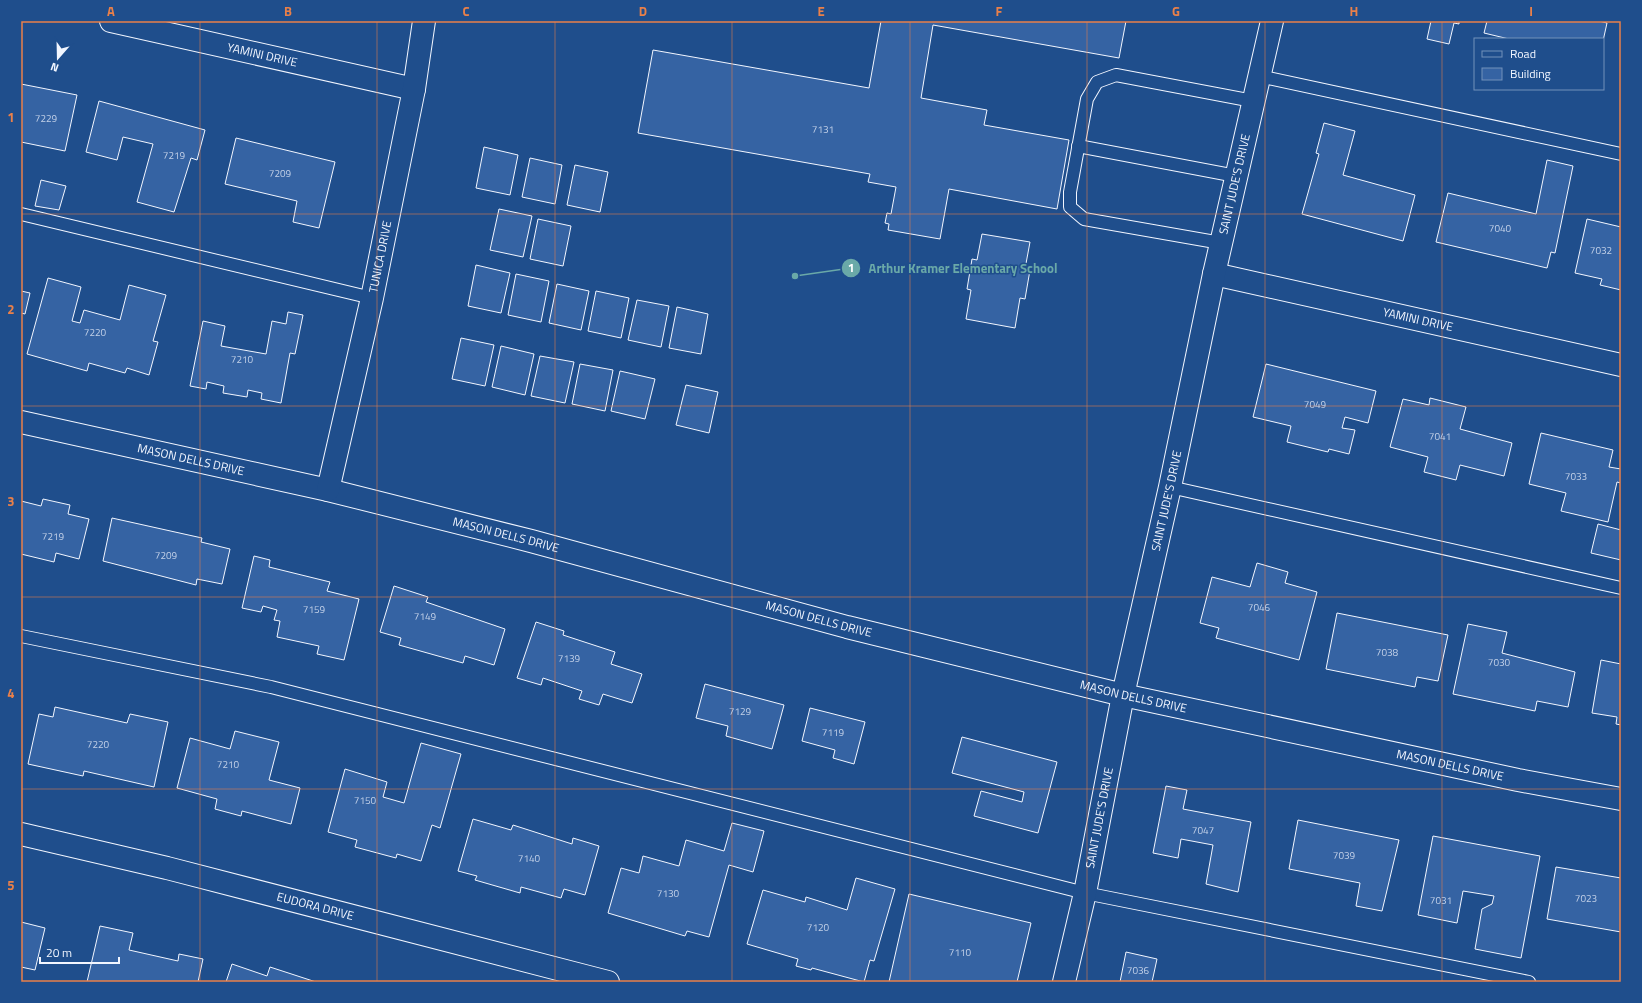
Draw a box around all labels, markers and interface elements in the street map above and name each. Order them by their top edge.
text: A [107,1,115,21]
text: B [284,1,292,21]
text: C [462,1,470,21]
text: D [639,1,647,21]
text: E [817,1,825,21]
text: F [996,1,1003,21]
text: G [1172,1,1180,21]
text: H [1350,1,1358,21]
text: I [1529,1,1533,21]
street label: YAMINI DRIVE [225,37,300,72]
north arrow [38,38,78,78]
legend [1474,38,1604,90]
text: Road [1510,44,1536,63]
text: N [48,59,61,76]
text: Building [1510,64,1551,83]
text: 1 [7,107,15,127]
house number: 7229 [35,111,58,126]
house number: 7131 [812,122,834,137]
street label: SAINT JUDE'S DRIVE [1213,132,1255,236]
house number: 7219 [163,148,186,163]
house number: 7209 [269,166,292,181]
street label: TUNICA DRIVE [363,219,396,294]
house number: 7040 [1489,221,1512,236]
house number: 7032 [1590,243,1612,258]
callout: Arthur Kramer Elementary School [841,256,1066,281]
text: 1 [848,258,854,277]
text: Arthur Kramer Elementary School [869,258,1057,278]
text: 2 [7,299,15,319]
street label: YAMINI DRIVE [1381,302,1455,336]
house number: 7220 [84,325,107,340]
house number: 7210 [231,352,254,367]
house number: 7049 [1304,397,1327,412]
house number: 7041 [1429,429,1451,444]
street label: MASON DELLS DRIVE [136,438,247,480]
street label: SAINT JUDE'S DRIVE [1146,448,1186,553]
house number: 7033 [1565,469,1587,484]
text: 3 [7,491,15,511]
street label: MASON DELLS DRIVE [451,512,562,557]
house number: 7219 [42,529,65,544]
house number: 7209 [155,548,178,563]
street label: MASON DELLS DRIVE [764,595,874,642]
house number: 7046 [1248,600,1271,615]
house number: 7159 [303,602,326,617]
house number: 7149 [414,609,437,624]
house number: 7038 [1376,645,1399,660]
house number: 7139 [558,651,581,666]
house number: 7030 [1488,655,1511,670]
street label: MASON DELLS DRIVE [1078,675,1189,718]
text: 4 [7,683,15,703]
house number: 7129 [729,704,752,719]
house number: 7119 [822,725,845,740]
house number: 7220 [87,737,110,752]
street label: MASON DELLS DRIVE [1395,744,1506,786]
house number: 7210 [217,757,240,772]
street label: SAINT JUDE'S DRIVE [1080,765,1118,870]
house number: 7150 [354,793,377,808]
house number: 7047 [1192,823,1214,838]
house number: 7039 [1333,848,1356,863]
house number: 7140 [518,851,541,866]
text: 5 [7,875,15,895]
house number: 7130 [657,886,680,901]
street label: EUDORA DRIVE [275,887,356,925]
house number: 7023 [1575,891,1597,906]
house number: 7031 [1430,893,1452,908]
house number: 7120 [807,920,830,935]
scale bar [40,939,119,965]
text: 20 m [46,943,72,962]
house number: 7110 [949,945,972,960]
house number: 7036 [1127,963,1150,978]

